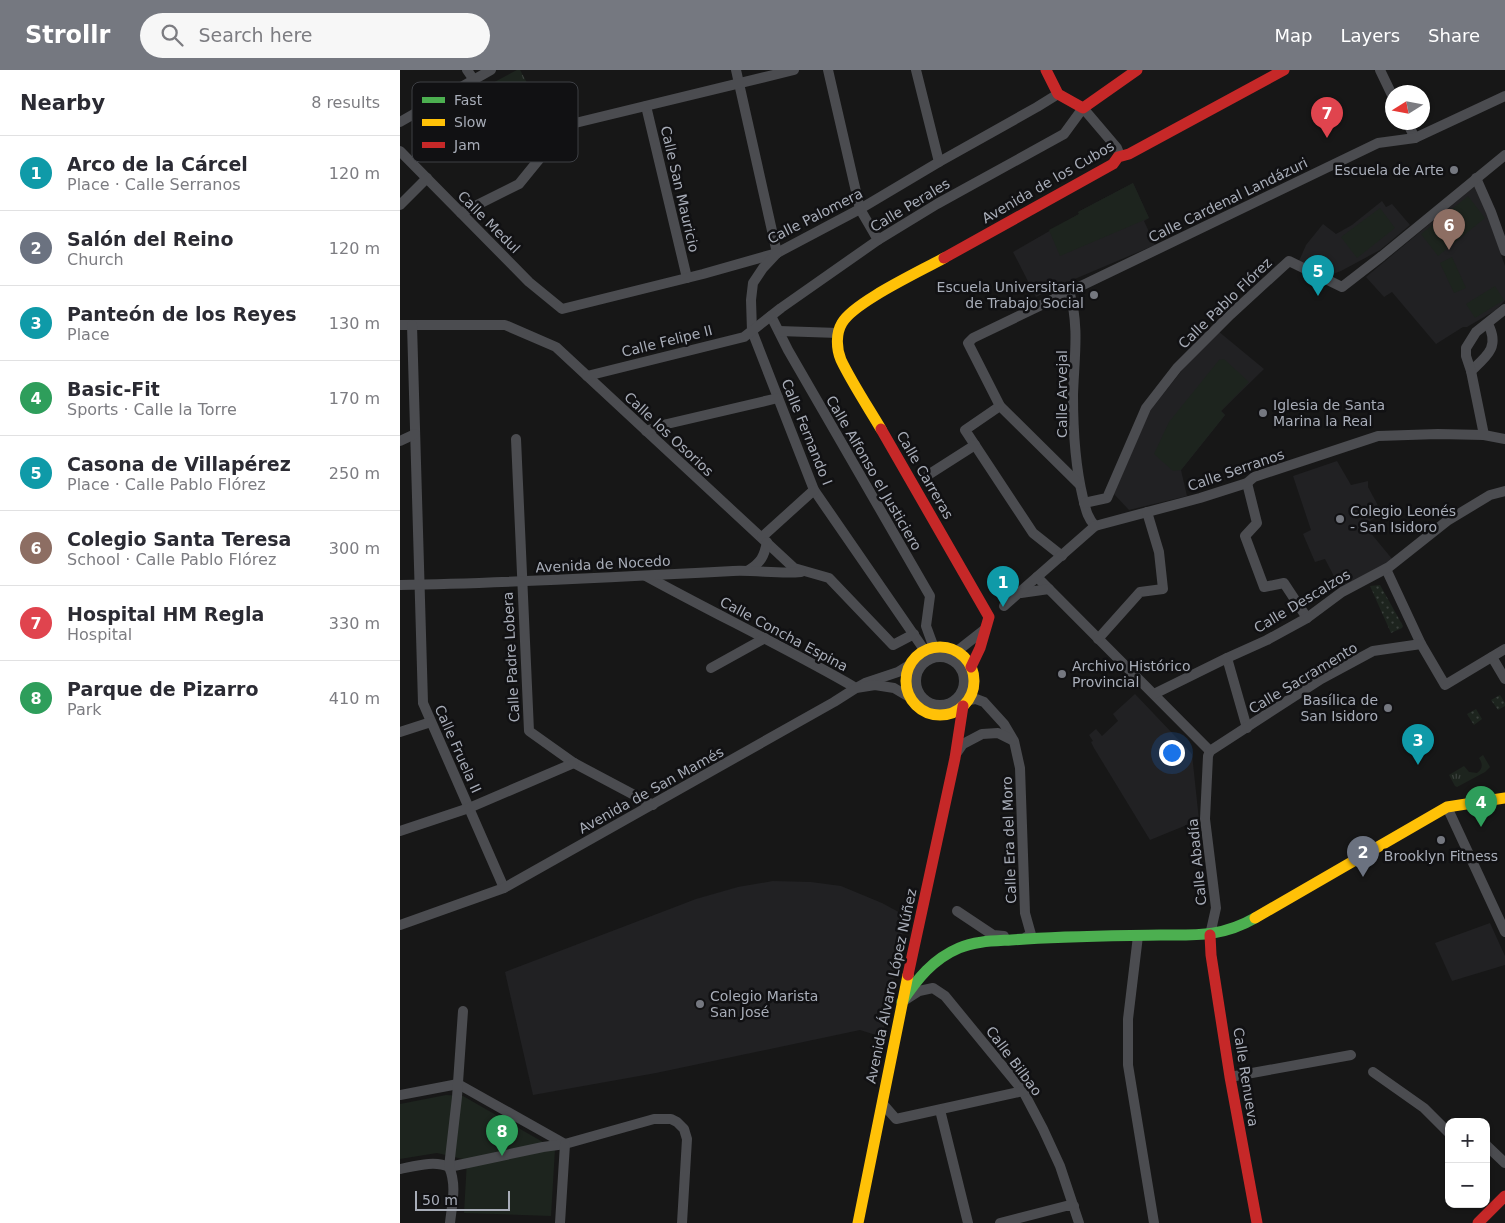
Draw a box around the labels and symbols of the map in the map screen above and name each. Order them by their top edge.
legend [412,82,578,162]
north arrow [1385,85,1430,130]
text: Fast [454,92,483,108]
pin: 7 [1311,97,1343,138]
text: Slow [454,114,487,130]
street label: Calle San Mauricio [658,124,702,254]
text: Jam [453,137,480,153]
street label: Avenida de los Cubos [979,138,1117,226]
street label: Calle Cardenal Landázuri [1146,154,1310,246]
place label: Escuela de Arte [1334,162,1444,178]
marker: Escuela de Arte [1448,164,1460,176]
street label: Calle Perales [867,175,953,235]
street label: Calle Palomera [765,185,865,247]
street label: Calle Medul [455,188,523,256]
pin: 6 [1433,209,1465,250]
street label: Calle Pablo Flórez [1175,254,1275,352]
pin: 5 [1302,255,1334,296]
place label: Escuela Universitaria de Trabajo Social [937,279,1084,311]
marker: Escuela Universitaria de Trabajo Social [1088,289,1100,301]
street label: Calle Felipe II [620,322,714,360]
street label: Calle Arvejal [1054,350,1070,438]
street label: Calle Fernando I [778,377,836,487]
street label: Calle los Osorios [621,389,717,479]
street label: Calle Alfonso el Justiciero [823,393,925,553]
place label: Iglesia de Santa Marina la Real [1273,397,1385,429]
marker: Iglesia de Santa Marina la Real [1257,407,1269,419]
street label: Calle Carreras [893,428,957,522]
street label: Calle Serranos [1186,446,1286,494]
place label: Colegio Leonés - San Isidoro [1350,503,1456,535]
marker: Colegio Leonés - San Isidoro [1334,513,1346,525]
street label: Avenida de Nocedo [535,552,671,576]
pin: 1 [987,566,1019,607]
street label: Calle Descalzos [1251,566,1353,636]
street label: Calle Padre Lobera [500,591,522,723]
street label: Calle Concha Espina [717,594,851,674]
street label: Calle Sacramento [1246,639,1360,717]
place label: Archivo Histórico Provincial [1072,658,1190,690]
marker: Archivo Histórico Provincial [1056,668,1068,680]
place label: Basílica de San Isidoro [1300,692,1378,724]
marker: Basílica de San Isidoro [1382,702,1394,714]
street label: Calle Fruela II [431,703,485,795]
pin: 3 [1402,724,1434,765]
your location [1159,740,1185,766]
street label: Avenida de San Mamés [576,743,726,837]
street label: Calle Era del Moro [999,776,1019,904]
pin: 4 [1465,786,1497,827]
street label: Calle Abadía [1184,818,1210,906]
marker: Brooklyn Fitness [1435,834,1447,846]
pin: 2 [1347,836,1379,877]
place label: Brooklyn Fitness [1384,848,1498,864]
street label: Avenida Álvaro López Núñez [863,887,919,1085]
place label: Colegio Marista San José [710,988,818,1020]
marker: Colegio Marista San José [694,998,706,1010]
street label: Calle Bilbao [983,1023,1045,1099]
street label: Calle Renueva [1230,1026,1262,1128]
pin: 8 [486,1115,518,1156]
scale bar [415,1188,510,1211]

